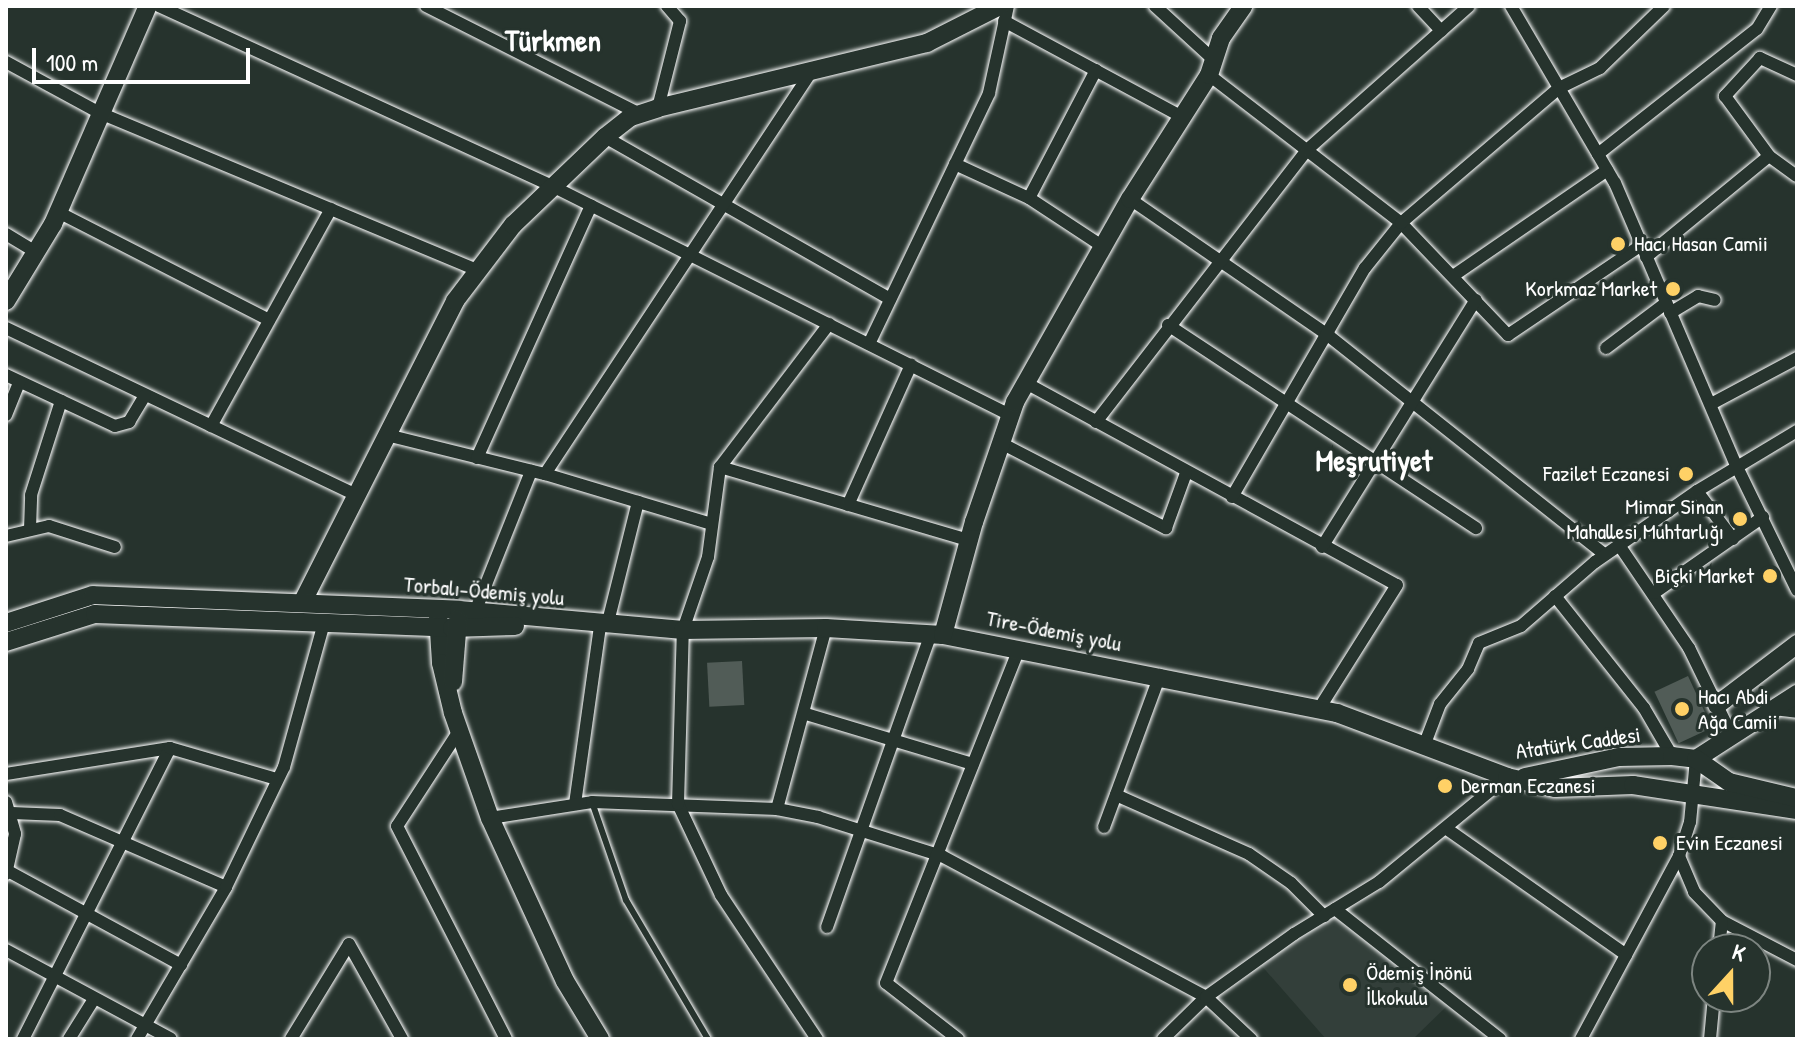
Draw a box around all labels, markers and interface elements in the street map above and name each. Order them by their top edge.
district label: Türkmen [505,22,601,58]
scale bar [36,32,254,82]
text: 100 m [46,46,98,78]
place label: Hacı Hasan Camii [1634,231,1768,257]
marker: Hacı Hasan Camii [1609,235,1627,253]
place label: Korkmaz Market [1525,276,1657,302]
marker: Korkmaz Market [1664,280,1682,298]
district label: Meşrutiyet [1316,442,1432,478]
place label: Fazilet Eczanesi [1543,461,1670,487]
marker: Fazilet Eczanesi [1677,465,1695,483]
place label: Mimar Sinan Mahallesi Muhtarlığı [1566,493,1724,544]
marker: Mimar Sinan Mahallesi Muhtarlığı [1731,510,1749,528]
place label: Biçki Market [1655,563,1754,589]
marker: Biçki Market [1761,567,1779,585]
street label: Torbalı-Ödemiş yolu [403,571,565,611]
street label: Tire-Ödemiş yolu [984,605,1124,657]
place label: Hacı Abdi Ağa Camii [1698,683,1778,734]
marker: Hacı Abdi Ağa Camii [1673,700,1691,718]
street label: Atatürk Caddesi [1514,721,1642,765]
place label: Derman Eczanesi [1461,773,1596,799]
marker: Derman Eczanesi [1436,777,1454,795]
place label: Evin Eczanesi [1676,830,1783,856]
marker: Evin Eczanesi [1651,834,1669,852]
north arrow [1691,933,1771,1013]
text: K [1728,936,1750,969]
place label: Ödemiş İnönü İlkokulu [1366,959,1472,1010]
marker: Ödemiş İnönü İlkokulu [1341,976,1359,994]

